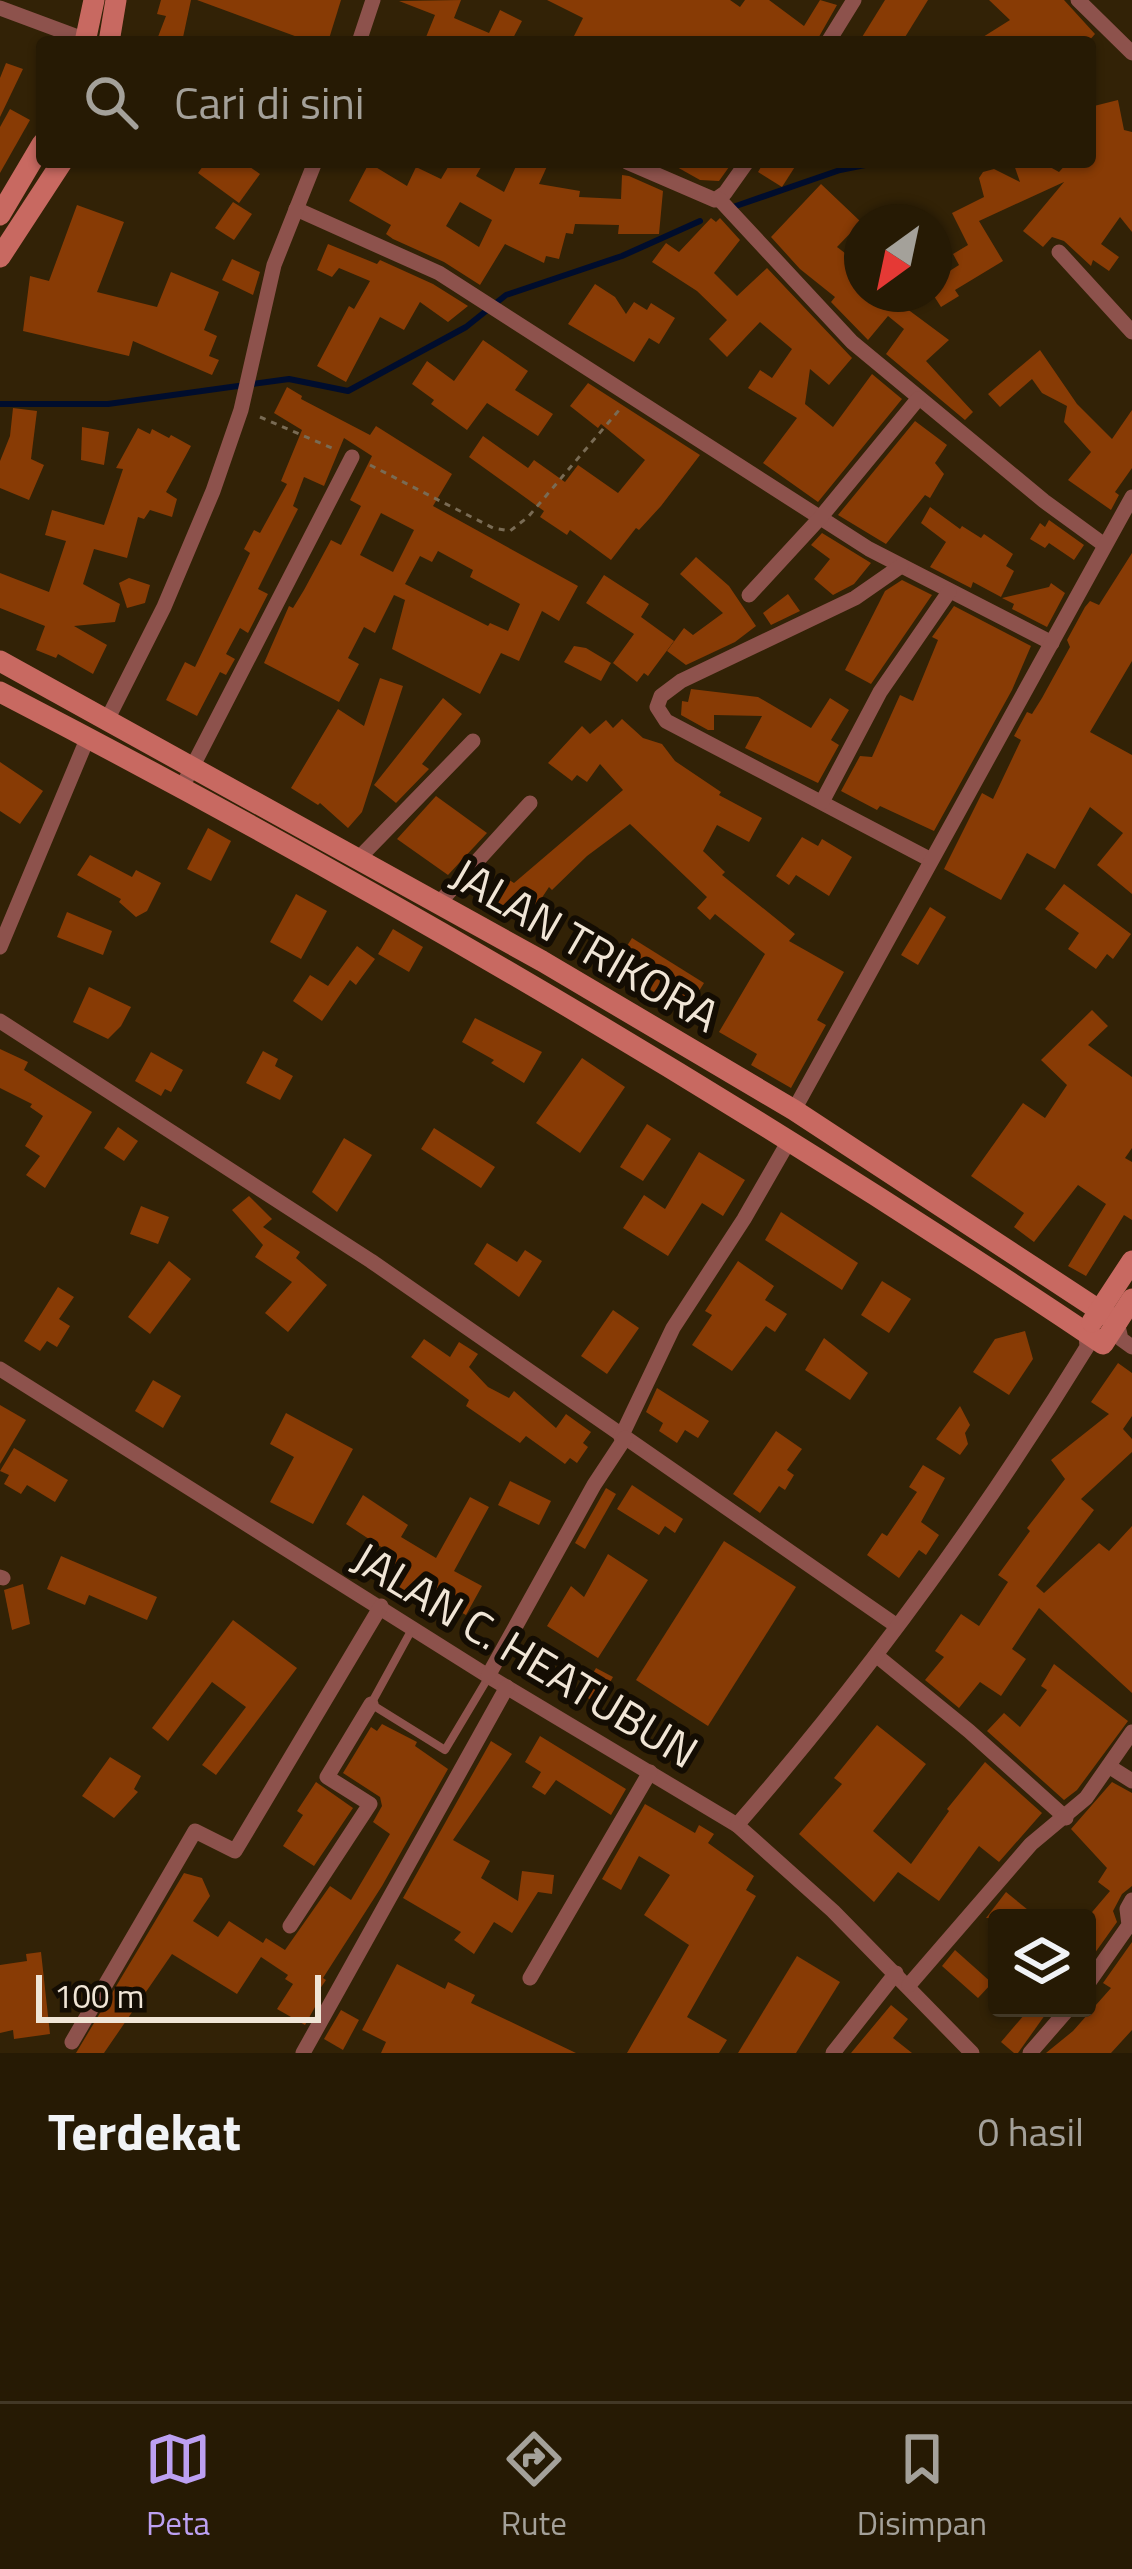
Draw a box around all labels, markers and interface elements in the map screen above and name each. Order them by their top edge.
search box [36,36,1096,168]
text: Cari di sini [174,68,365,136]
icon: search [78,69,144,135]
north arrow [844,204,952,312]
street label: JALAN TRIKORA [439,840,733,1048]
street label: JALAN C. HEATUBUN [340,1524,712,1784]
map controls [988,1909,1096,2017]
button: layers [988,1909,1096,2017]
scale bar [36,1969,321,2022]
text: 100 m [54,1971,144,2021]
text: Terdekat [48,2092,241,2170]
text: 0 hasil [977,2102,1084,2161]
tab: Peta [145,2426,211,2548]
tab: Rute [501,2426,567,2548]
tab: Disimpan [857,2426,987,2548]

